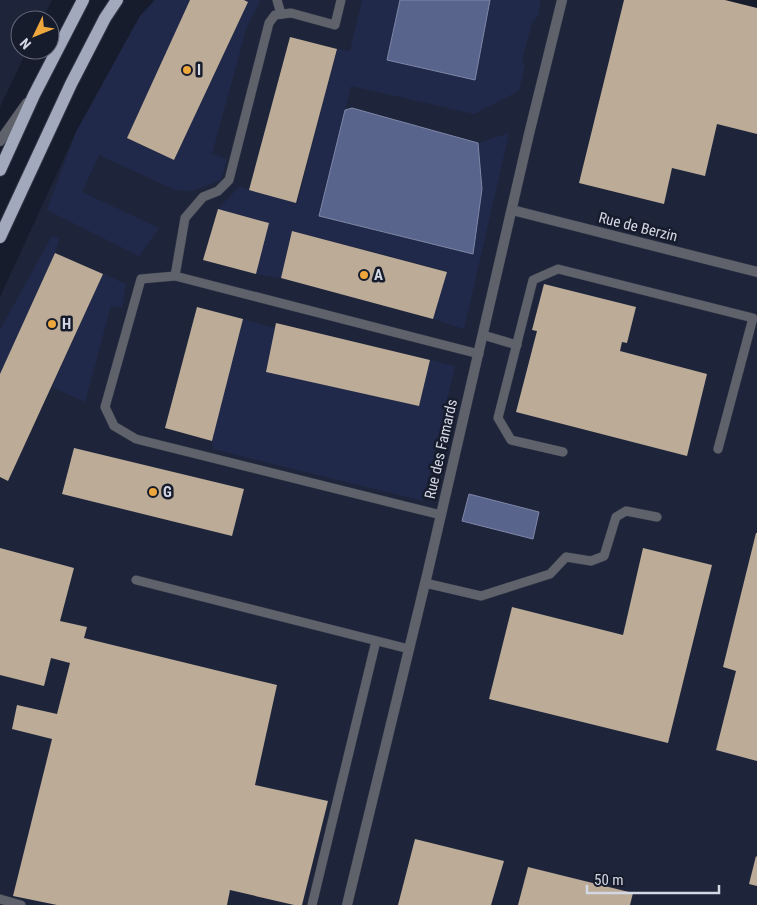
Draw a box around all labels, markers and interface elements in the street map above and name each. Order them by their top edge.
north arrow [10,10,60,60]
text: N [17,35,34,52]
place label: I [197,61,201,79]
marker: I [181,64,193,76]
street label: Rue de Berzin [597,209,679,245]
place label: A [374,266,383,284]
marker: A [358,269,370,281]
place label: H [62,315,71,333]
marker: H [46,318,58,330]
street label: Rue des Famards [421,397,461,501]
place label: G [163,483,172,501]
marker: G [147,486,159,498]
scale bar [587,862,720,894]
text: 50 m [594,871,624,889]

